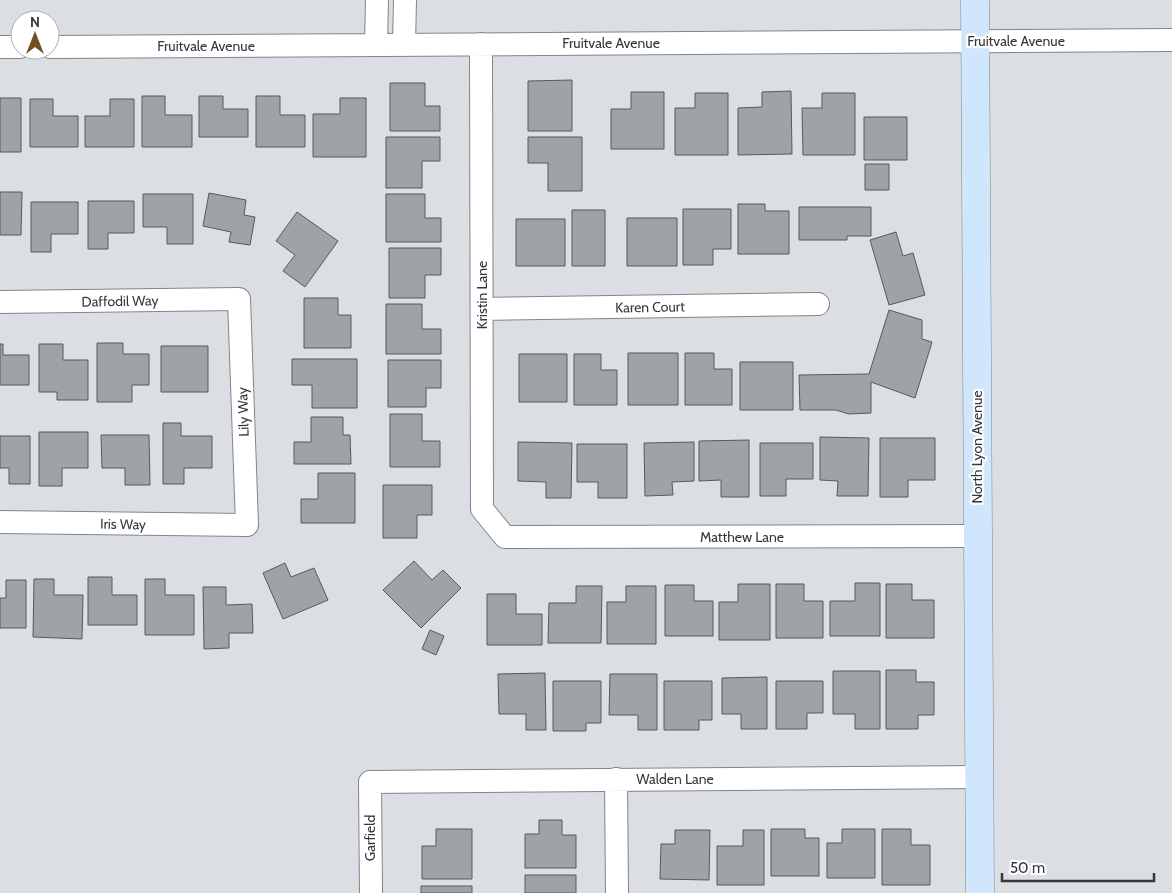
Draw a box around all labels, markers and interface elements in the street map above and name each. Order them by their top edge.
north arrow [10,10,60,60]
text: N [30,13,40,31]
street label: Fruitvale Avenue [967,32,1065,50]
street label: Fruitvale Avenue [562,34,660,52]
street label: Fruitvale Avenue [157,37,255,55]
street label: Kristin Lane [473,261,491,329]
street label: Daffodil Way [81,291,159,311]
street label: Karen Court [615,297,685,317]
street label: Lily Way [233,387,253,437]
street label: North Lyon Avenue [968,390,986,504]
street label: Iris Way [100,515,146,533]
street label: Matthew Lane [700,528,784,546]
street label: Walden Lane [636,770,714,788]
street label: Garfield [361,815,379,861]
scale bar [1002,850,1154,882]
text: 50 m [1010,859,1045,877]

